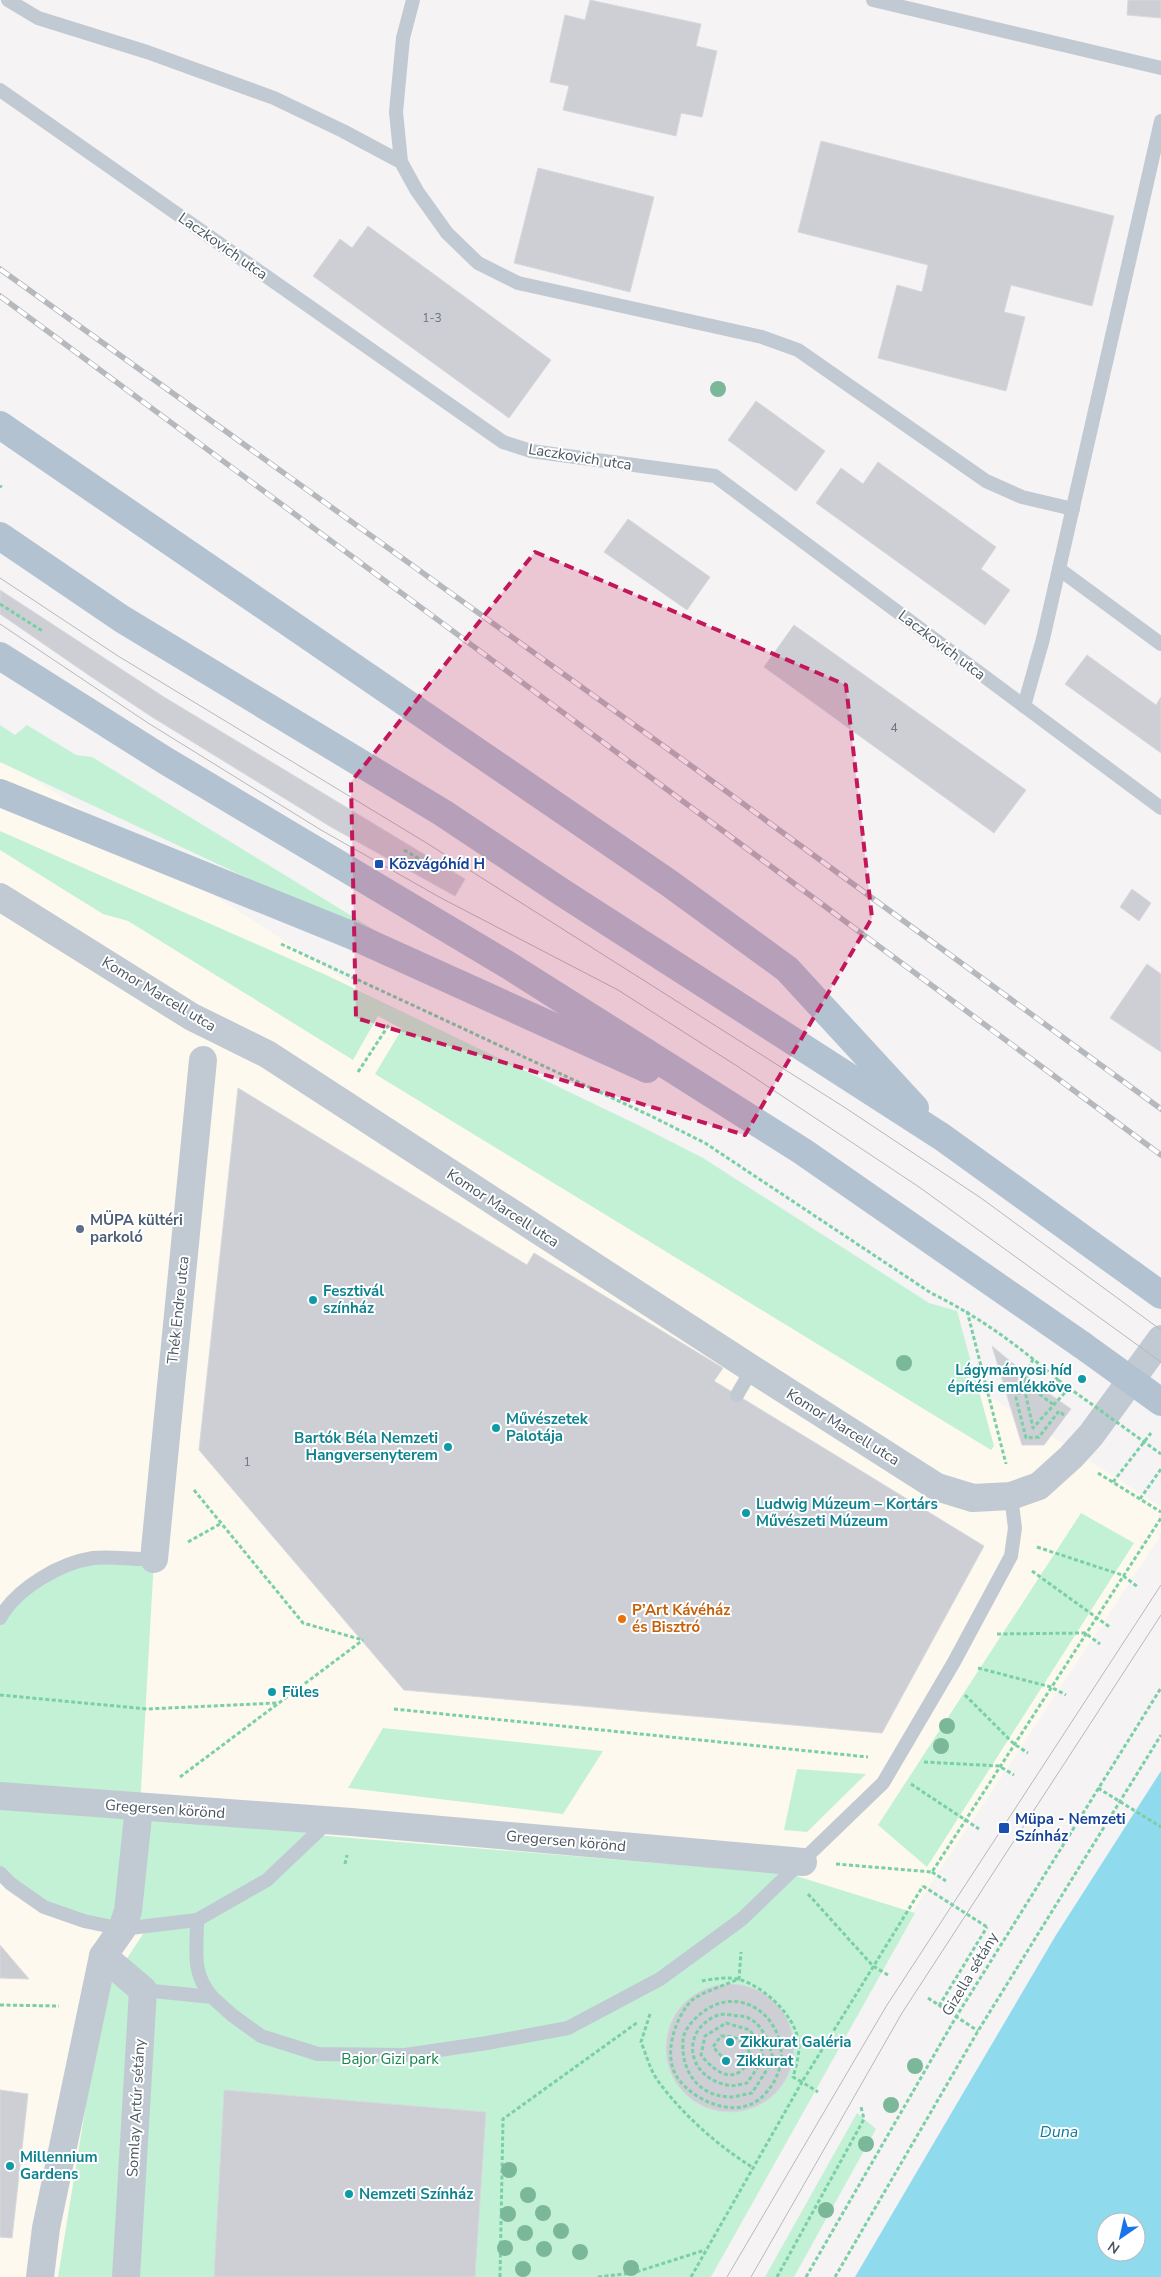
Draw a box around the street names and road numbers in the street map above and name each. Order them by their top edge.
street label: Laczkovich utca [174,208,272,284]
street label: Laczkovich utca [527,439,633,475]
street label: Laczkovich utca [894,606,990,684]
street label: Komor Marcell utca [98,952,220,1036]
street label: Komor Marcell utca [443,1164,563,1252]
street label: Thék Endre utca [162,1255,194,1365]
street label: Komor Marcell utca [783,1384,903,1470]
street label: Gregersen körönd [104,1795,226,1823]
street label: Gregersen körönd [505,1826,627,1856]
street label: Gizella sétány [937,1928,1003,2020]
street label: Somlay Artúr sétány [122,2038,150,2178]

